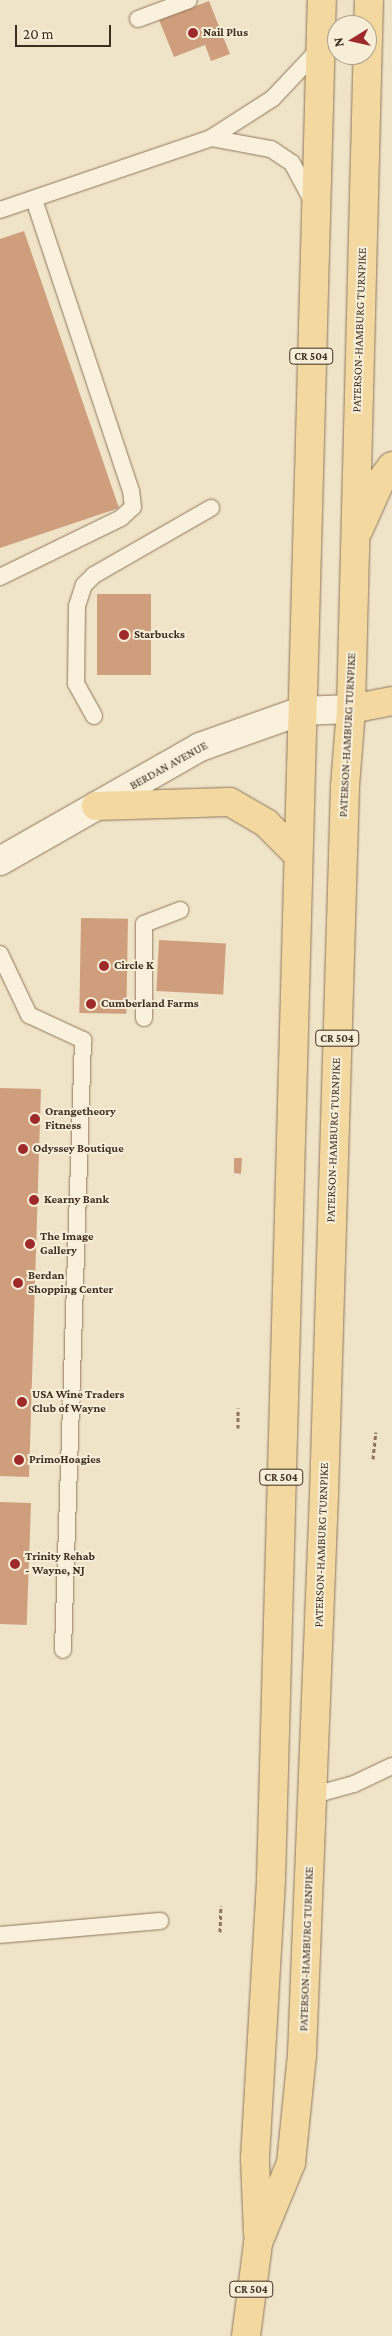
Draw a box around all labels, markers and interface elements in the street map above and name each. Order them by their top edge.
scale bar [18,15,114,47]
north arrow [327,15,377,65]
text: 20 m [23,26,54,42]
place label: Nail Plus [203,26,248,40]
marker: Nail Plus [187,27,199,39]
text: N [330,36,347,48]
street label: PATERSON-HAMBURG TURNPIKE [350,247,370,413]
road number: CR 504 [288,348,334,364]
place label: Starbucks [134,628,185,642]
marker: Starbucks [118,629,130,641]
street label: PATERSON-HAMBURG TURNPIKE [336,652,360,818]
street label: BERDAN AVENUE [128,739,210,793]
place label: Circle K [114,959,154,973]
marker: Circle K [98,960,110,972]
place label: Cumberland Farms [101,997,199,1011]
marker: Cumberland Farms [85,998,97,1010]
road number: CR 504 [314,1030,360,1046]
street label: PATERSON-HAMBURG TURNPIKE [324,1057,344,1223]
place label: Orangetheory Fitness [45,1105,116,1133]
marker: Orangetheory Fitness [29,1113,41,1125]
place label: Odyssey Boutique [33,1142,124,1156]
marker: Odyssey Boutique [17,1143,29,1155]
place label: Kearny Bank [44,1193,109,1207]
marker: Kearny Bank [28,1194,40,1206]
place label: The Image Gallery [40,1230,94,1258]
marker: The Image Gallery [24,1238,36,1250]
place label: Berdan Shopping Center [28,1269,113,1297]
marker: Berdan Shopping Center [12,1277,24,1289]
place label: USA Wine Traders Club of Wayne [32,1388,124,1416]
marker: USA Wine Traders Club of Wayne [16,1396,28,1408]
place label: PrimoHoagies [29,1453,101,1467]
marker: PrimoHoagies [13,1454,25,1466]
street label: PATERSON-HAMBURG TURNPIKE [312,1462,332,1628]
road number: CR 504 [258,1468,304,1485]
place label: Trinity Rehab - Wayne, NJ [25,1550,95,1578]
marker: Trinity Rehab - Wayne, NJ [9,1558,21,1570]
street label: PATERSON-HAMBURG TURNPIKE [297,1866,317,2032]
road number: CR 504 [228,2280,274,2298]

